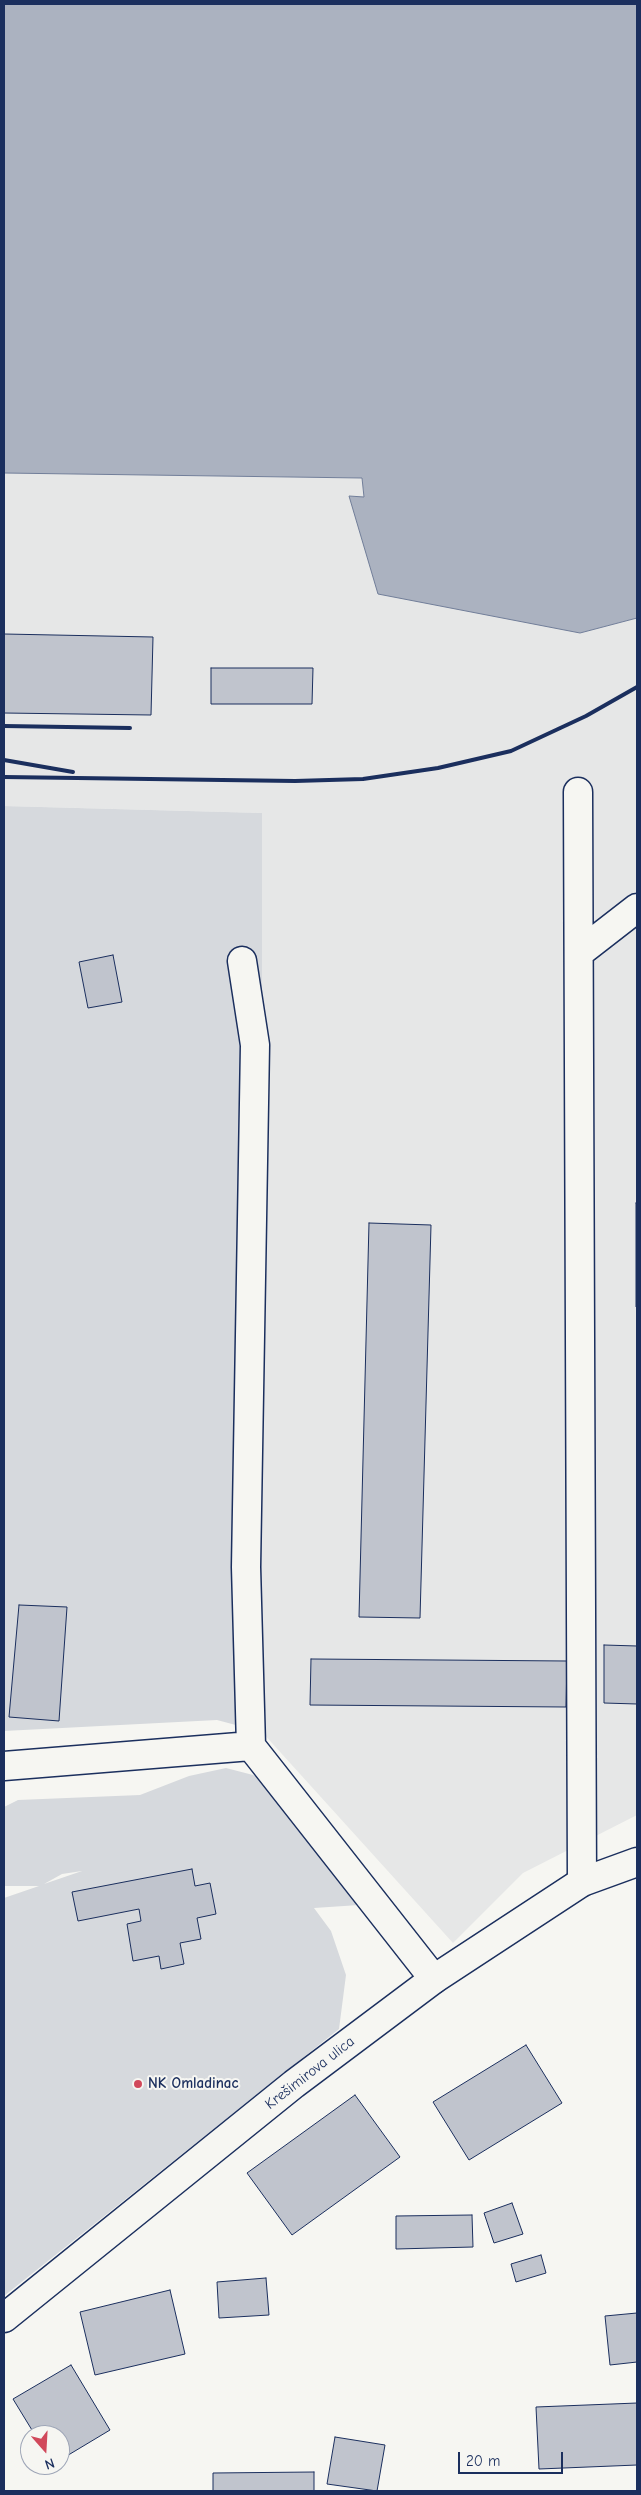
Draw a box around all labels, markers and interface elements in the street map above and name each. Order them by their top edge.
street label: Krešimirova ulica [262,2032,358,2114]
place label: NK Omladinac [148,2075,239,2093]
marker: NK Omladinac [132,2078,144,2090]
north arrow [20,2425,70,2475]
scale bar [461,2442,566,2474]
text: 20 m [466,2452,500,2470]
text: N [43,2454,57,2473]

